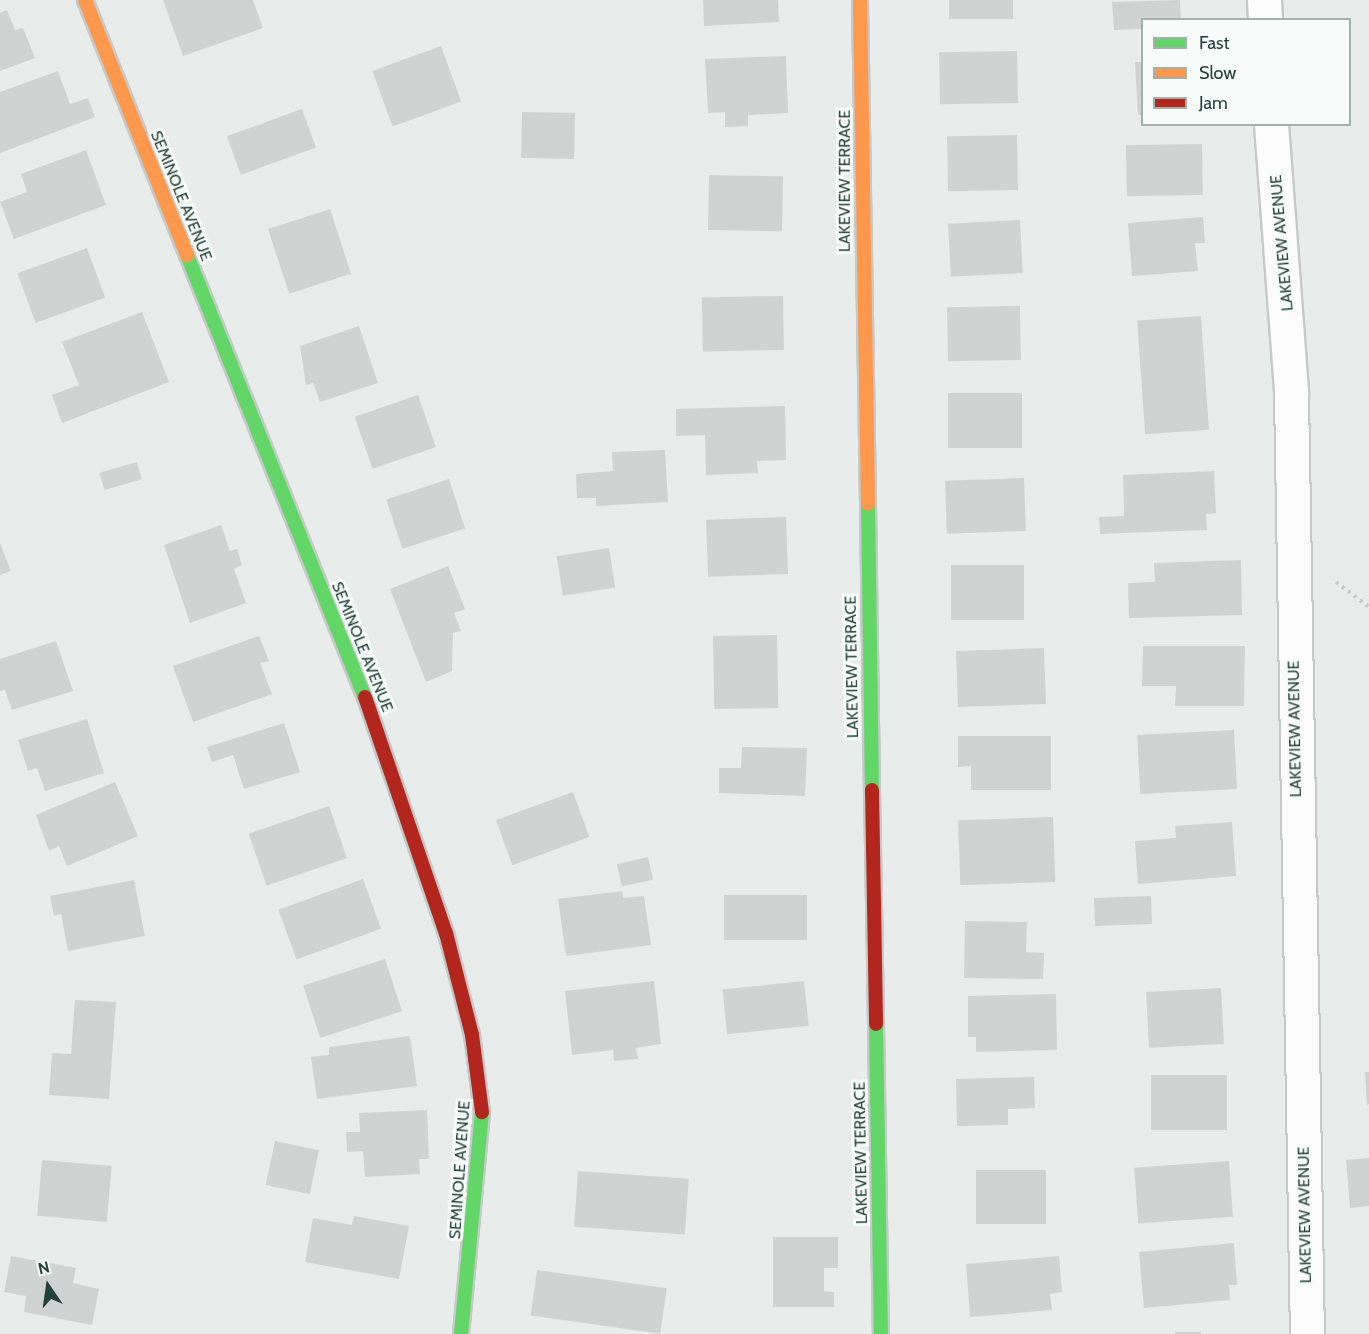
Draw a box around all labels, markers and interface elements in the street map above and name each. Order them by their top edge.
legend [1141,18,1351,126]
text: Fast [1199,32,1230,54]
text: Slow [1199,62,1236,84]
text: Jam [1199,92,1228,114]
street label: LAKEVIEW TERRACE [835,110,855,252]
street label: SEMINOLE AVENUE [146,128,216,264]
street label: LAKEVIEW AVENUE [1266,174,1298,312]
street label: SEMINOLE AVENUE [327,579,397,715]
street label: LAKEVIEW TERRACE [841,596,863,738]
street label: LAKEVIEW AVENUE [1284,661,1306,797]
street label: LAKEVIEW TERRACE [850,1082,872,1224]
street label: SEMINOLE AVENUE [446,1100,474,1240]
street label: LAKEVIEW AVENUE [1294,1147,1316,1283]
north arrow [18,1256,78,1316]
text: N [36,1257,51,1279]

